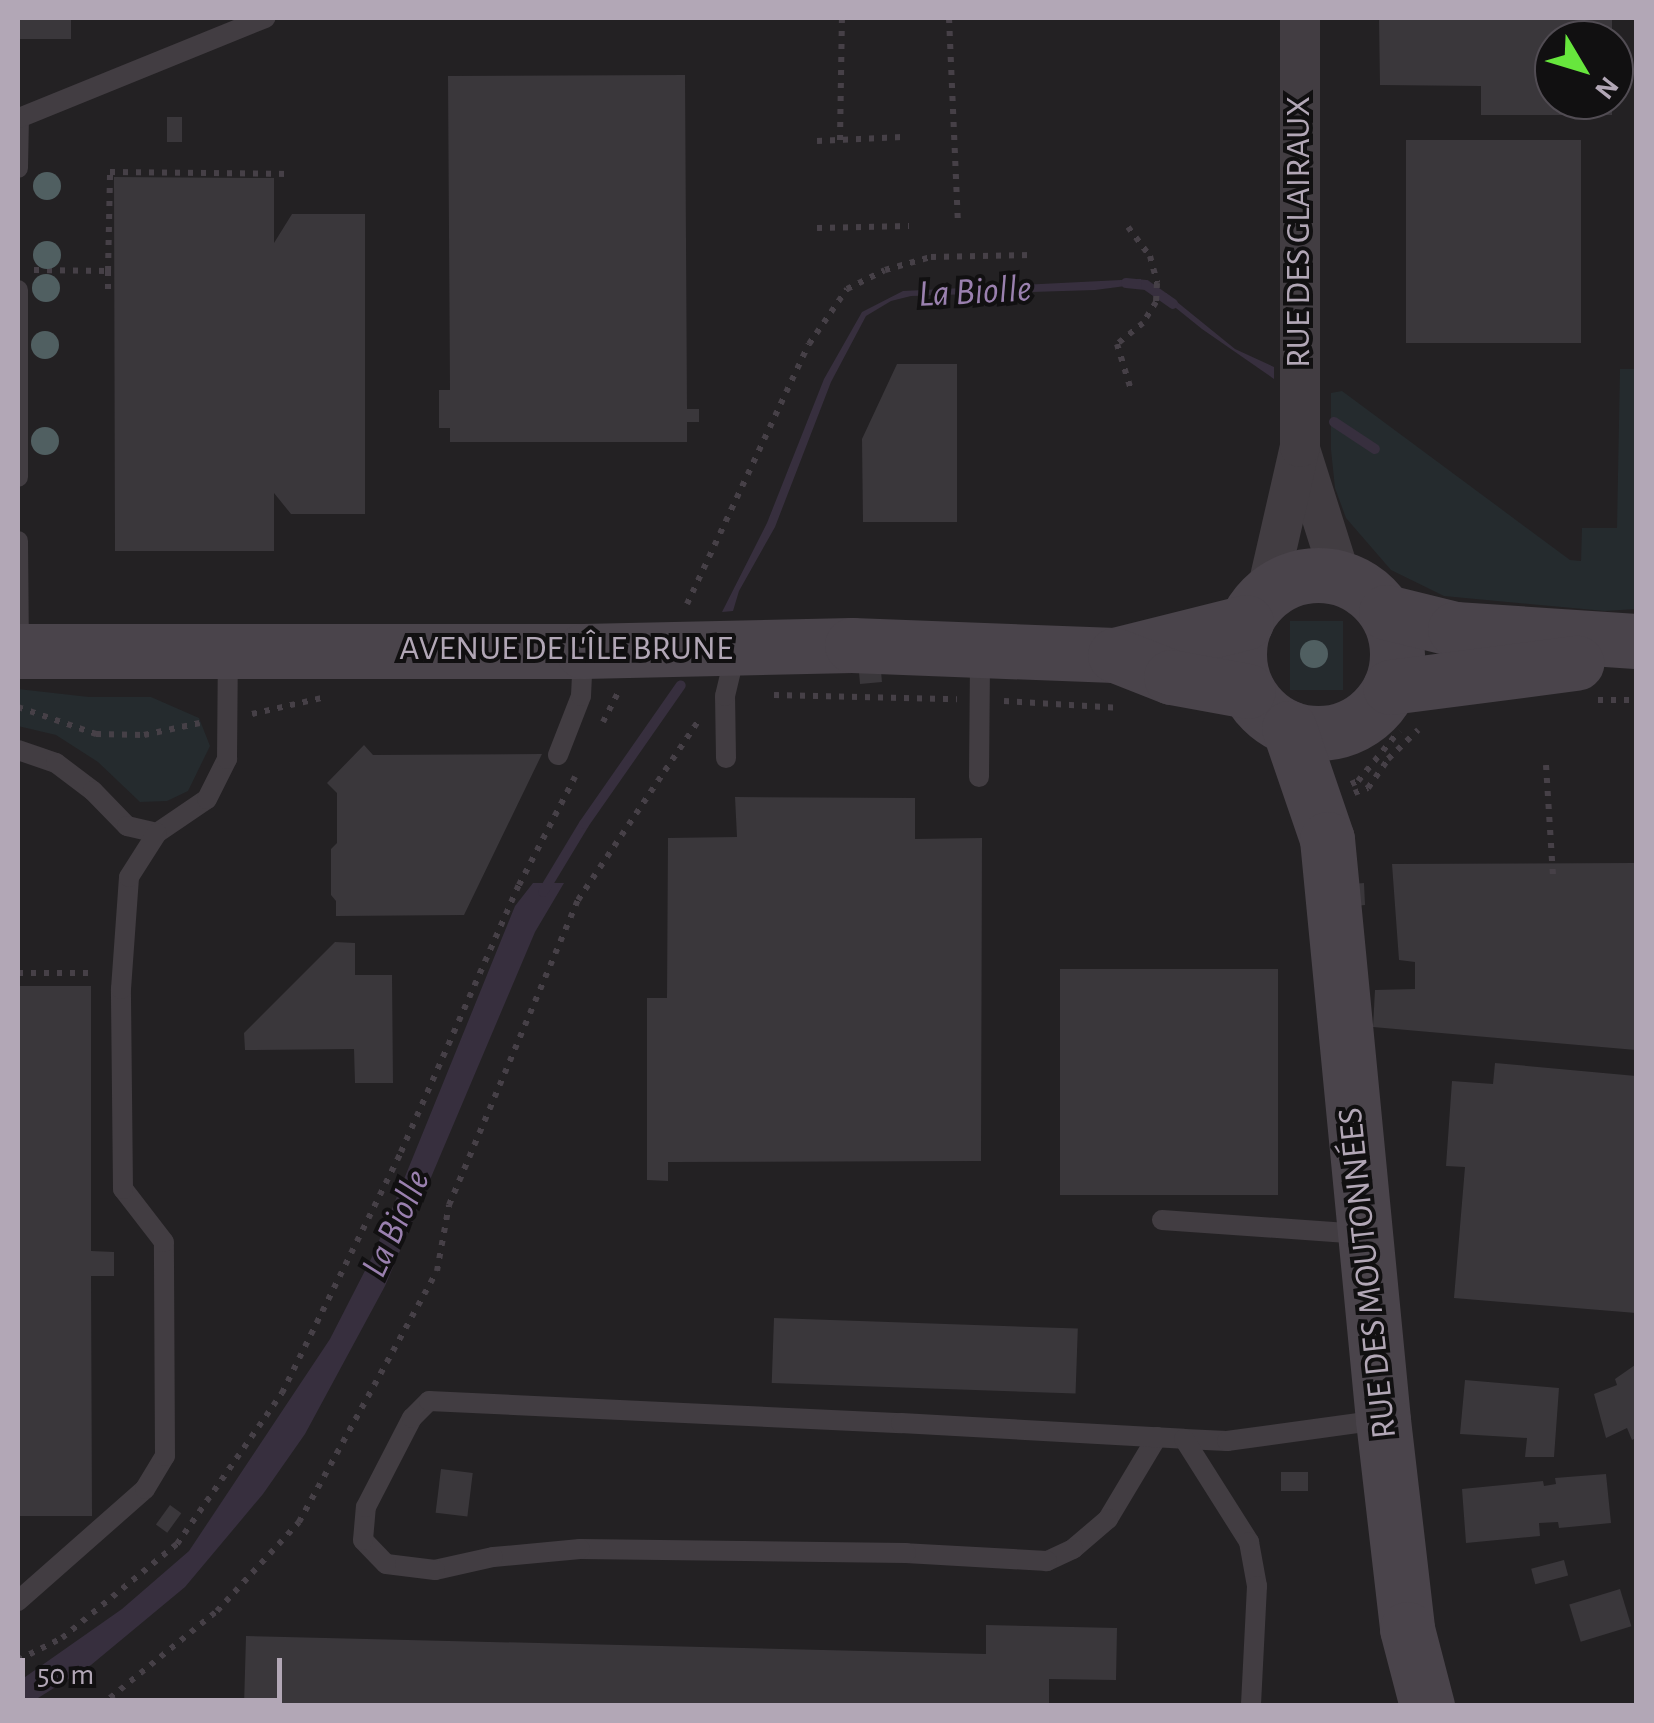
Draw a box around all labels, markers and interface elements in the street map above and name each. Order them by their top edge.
north arrow [1534,20,1634,120]
text: N [1589,71,1623,104]
street label: RUE DES GLAIRAUX [1278,96,1320,368]
water label: La Biolle [917,267,1033,319]
street label: AVENUE DE L'ÎLE BRUNE [399,628,733,670]
street label: RUE DES MOUTONNÉES [1330,1105,1406,1441]
water label: La Biolle [352,1163,442,1285]
scale bar [25,1638,288,1700]
text: 50 m [37,1660,94,1690]

